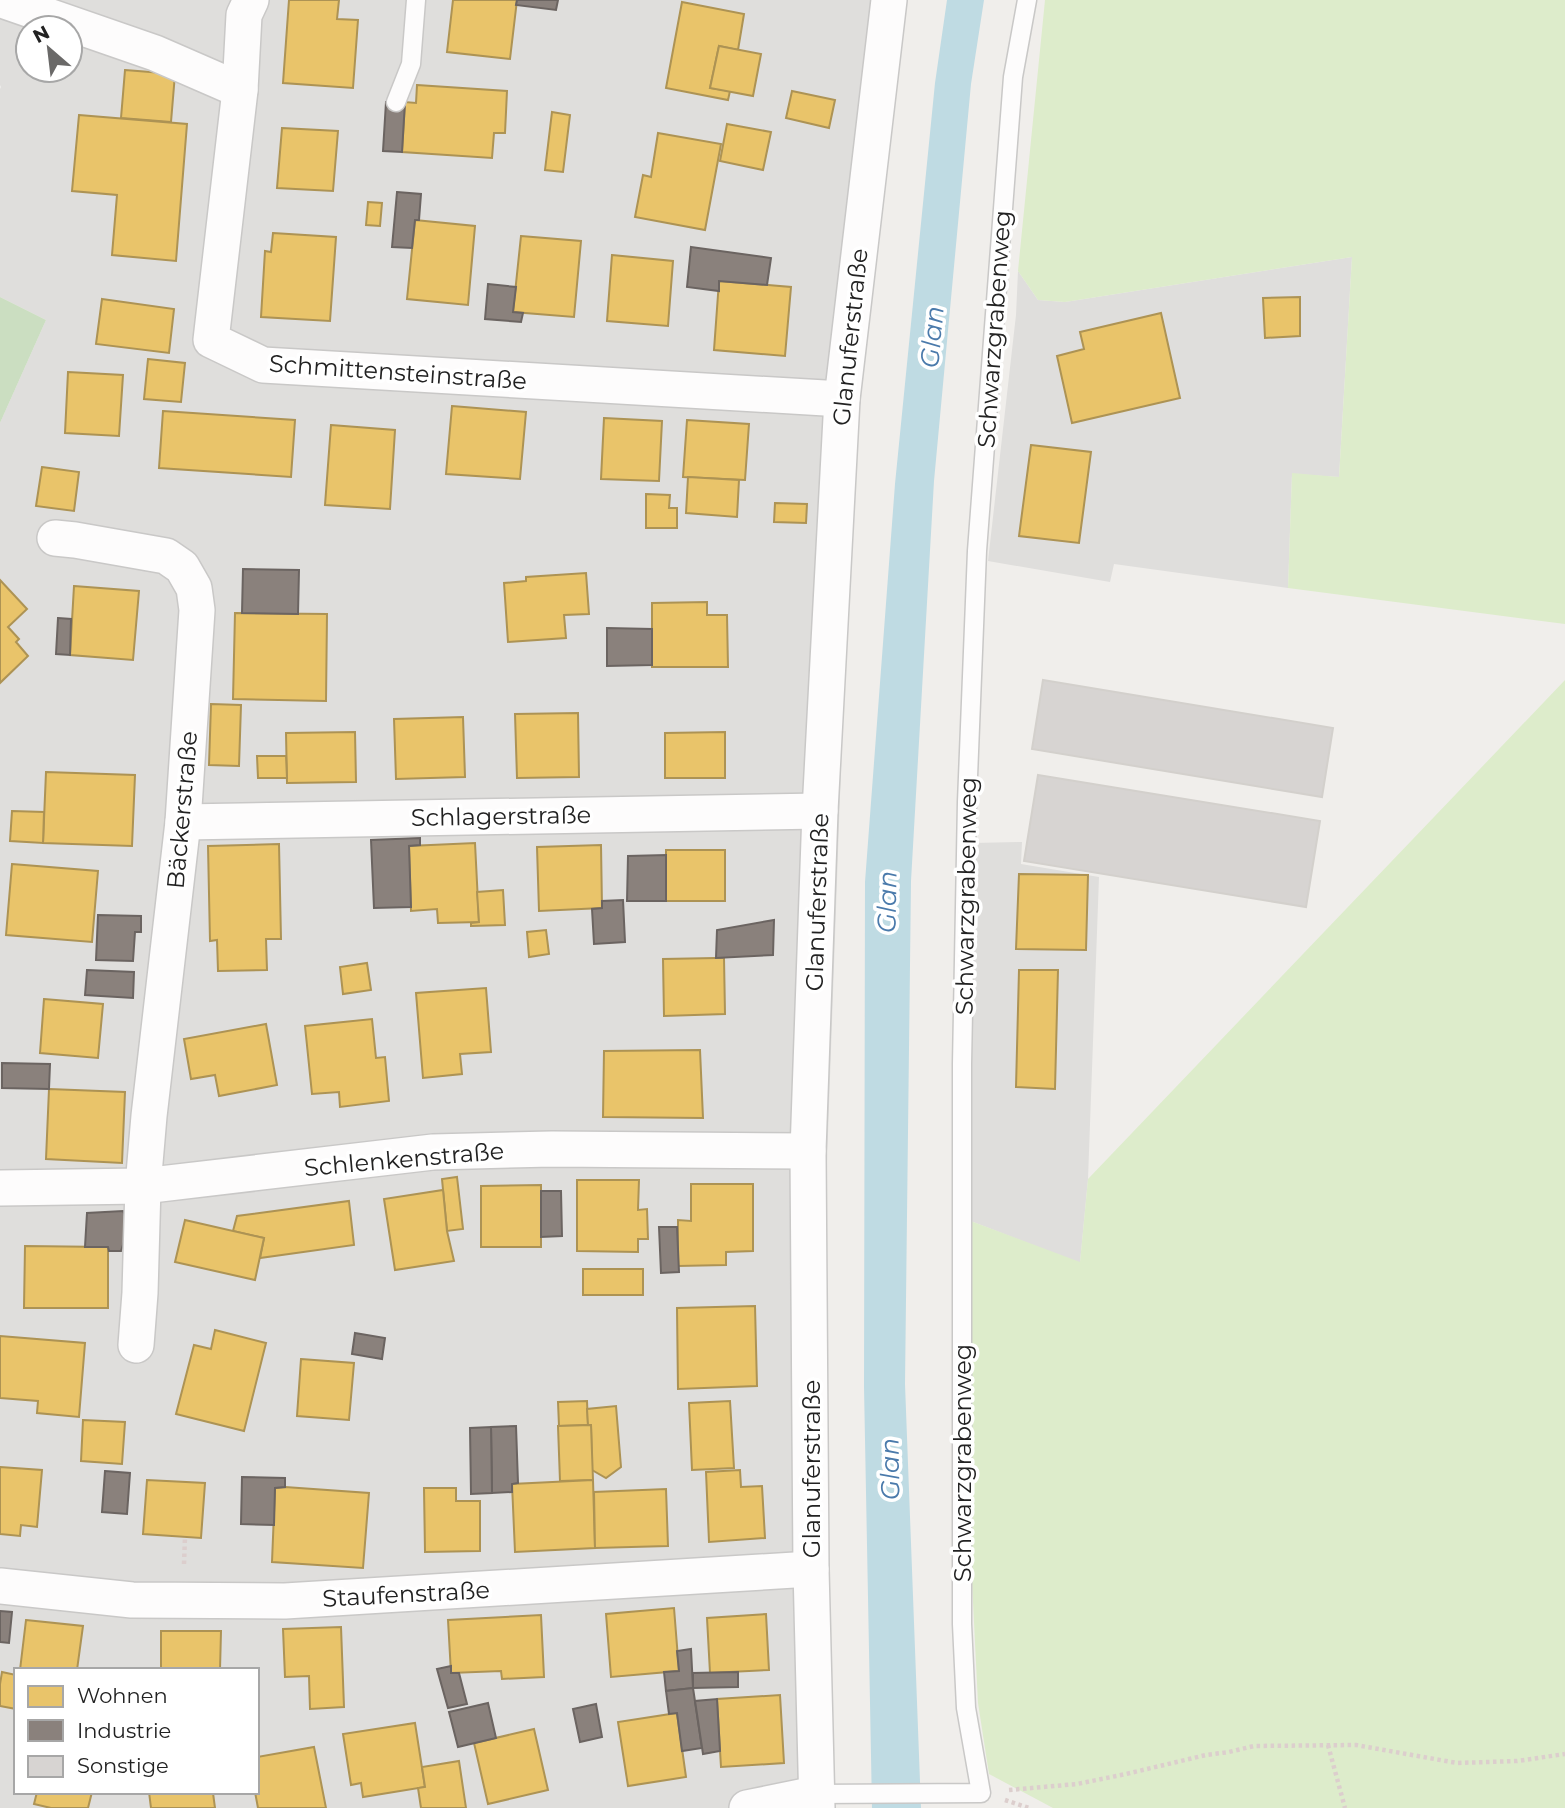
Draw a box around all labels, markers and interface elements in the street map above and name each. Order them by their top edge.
north arrow [14,14,84,84]
text: N [29,21,53,48]
street label: Schwarzgrabenweg [971,209,1017,449]
street label: Glanuferstraße [826,247,874,427]
water label: Glan [913,305,951,369]
street label: Schmittensteinstraße [268,349,528,395]
street label: Bäckerstraße [161,730,203,890]
street label: Schwarzgrabenweg [949,777,983,1015]
street label: Schlagerstraße [411,800,591,832]
street label: Glanuferstraße [799,812,835,992]
water label: Glan [870,871,904,933]
street label: Schlenkenstraße [303,1136,505,1182]
street label: Schwarzgrabenweg [948,1344,977,1582]
street label: Glanuferstraße [797,1380,826,1558]
water label: Glan [873,1438,907,1500]
street label: Staufenstraße [321,1575,491,1613]
legend [14,1668,259,1794]
text: Wohnen [77,1683,168,1708]
text: Industrie [77,1718,171,1743]
text: Sonstige [77,1753,169,1778]

